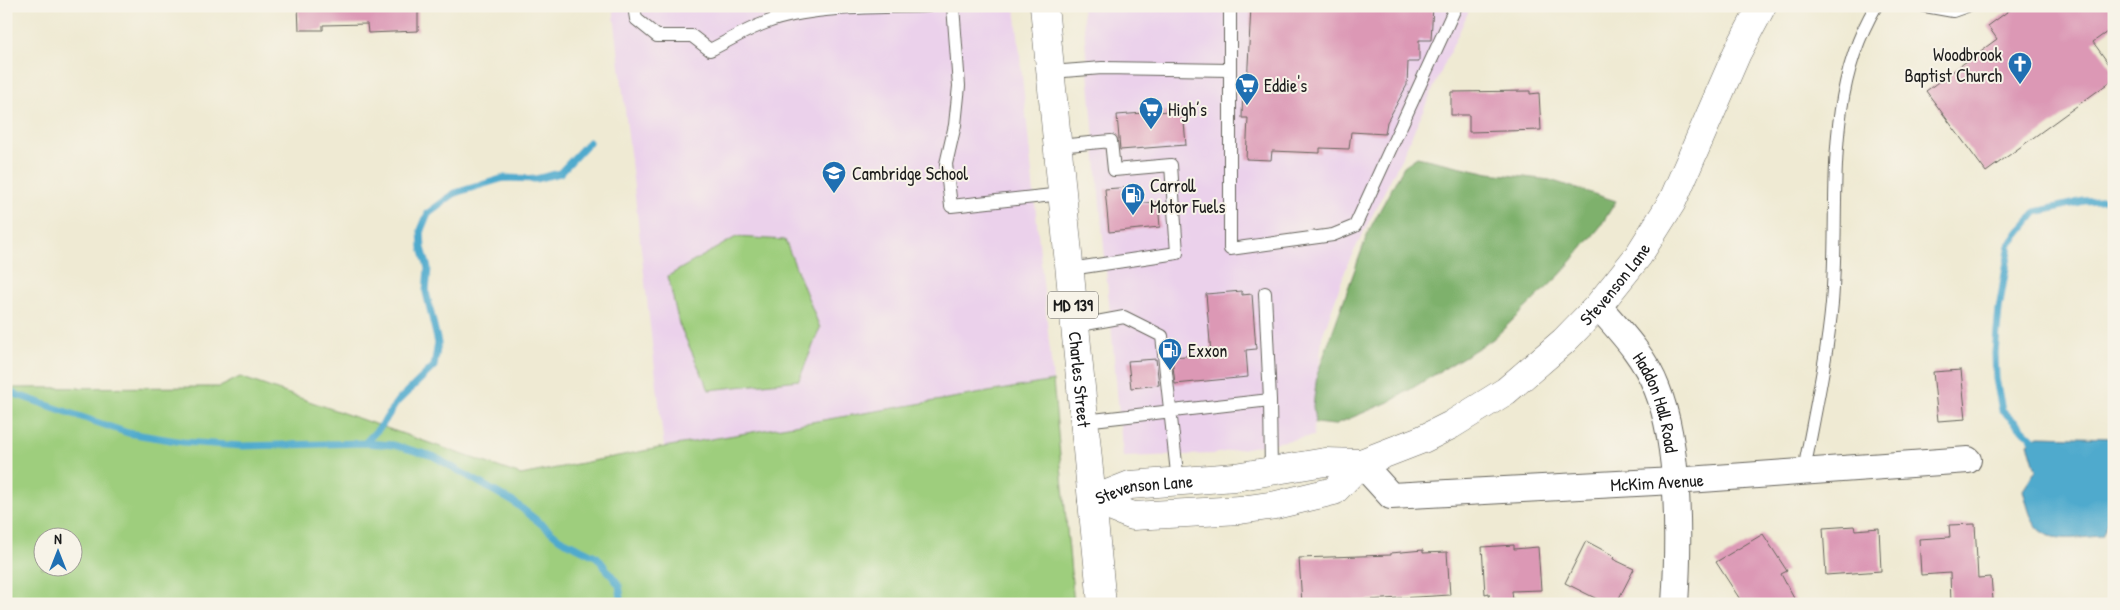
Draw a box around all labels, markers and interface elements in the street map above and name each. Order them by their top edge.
place label: Woodbrook Baptist Church [1905,42,2003,88]
church icon: Woodbrook Baptist Church [2007,51,2033,85]
supermarket icon: Eddie's [1234,72,1260,106]
place label: Eddie's [1264,73,1307,98]
supermarket icon: High’s [1138,96,1164,130]
place label: High’s [1168,97,1207,122]
school or university icon: Cambridge School [821,160,847,194]
place label: Cambridge School [852,161,968,186]
place label: Carroll Motor Fuels [1150,173,1225,219]
fuel station icon: Carroll Motor Fuels [1120,182,1146,216]
street label: Stevenson Lane [1574,238,1656,331]
road number: MD 139 [1048,292,1098,318]
street label: Charles Street [1063,330,1097,429]
fuel station icon: Exxon [1157,337,1183,371]
place label: Exxon [1188,338,1227,363]
street label: Haddon Hall Road [1627,347,1685,454]
street label: McKim Avenue [1610,466,1704,497]
street label: Stevenson Lane [1091,468,1194,510]
north arrow [32,528,82,578]
text: N [54,529,62,548]

